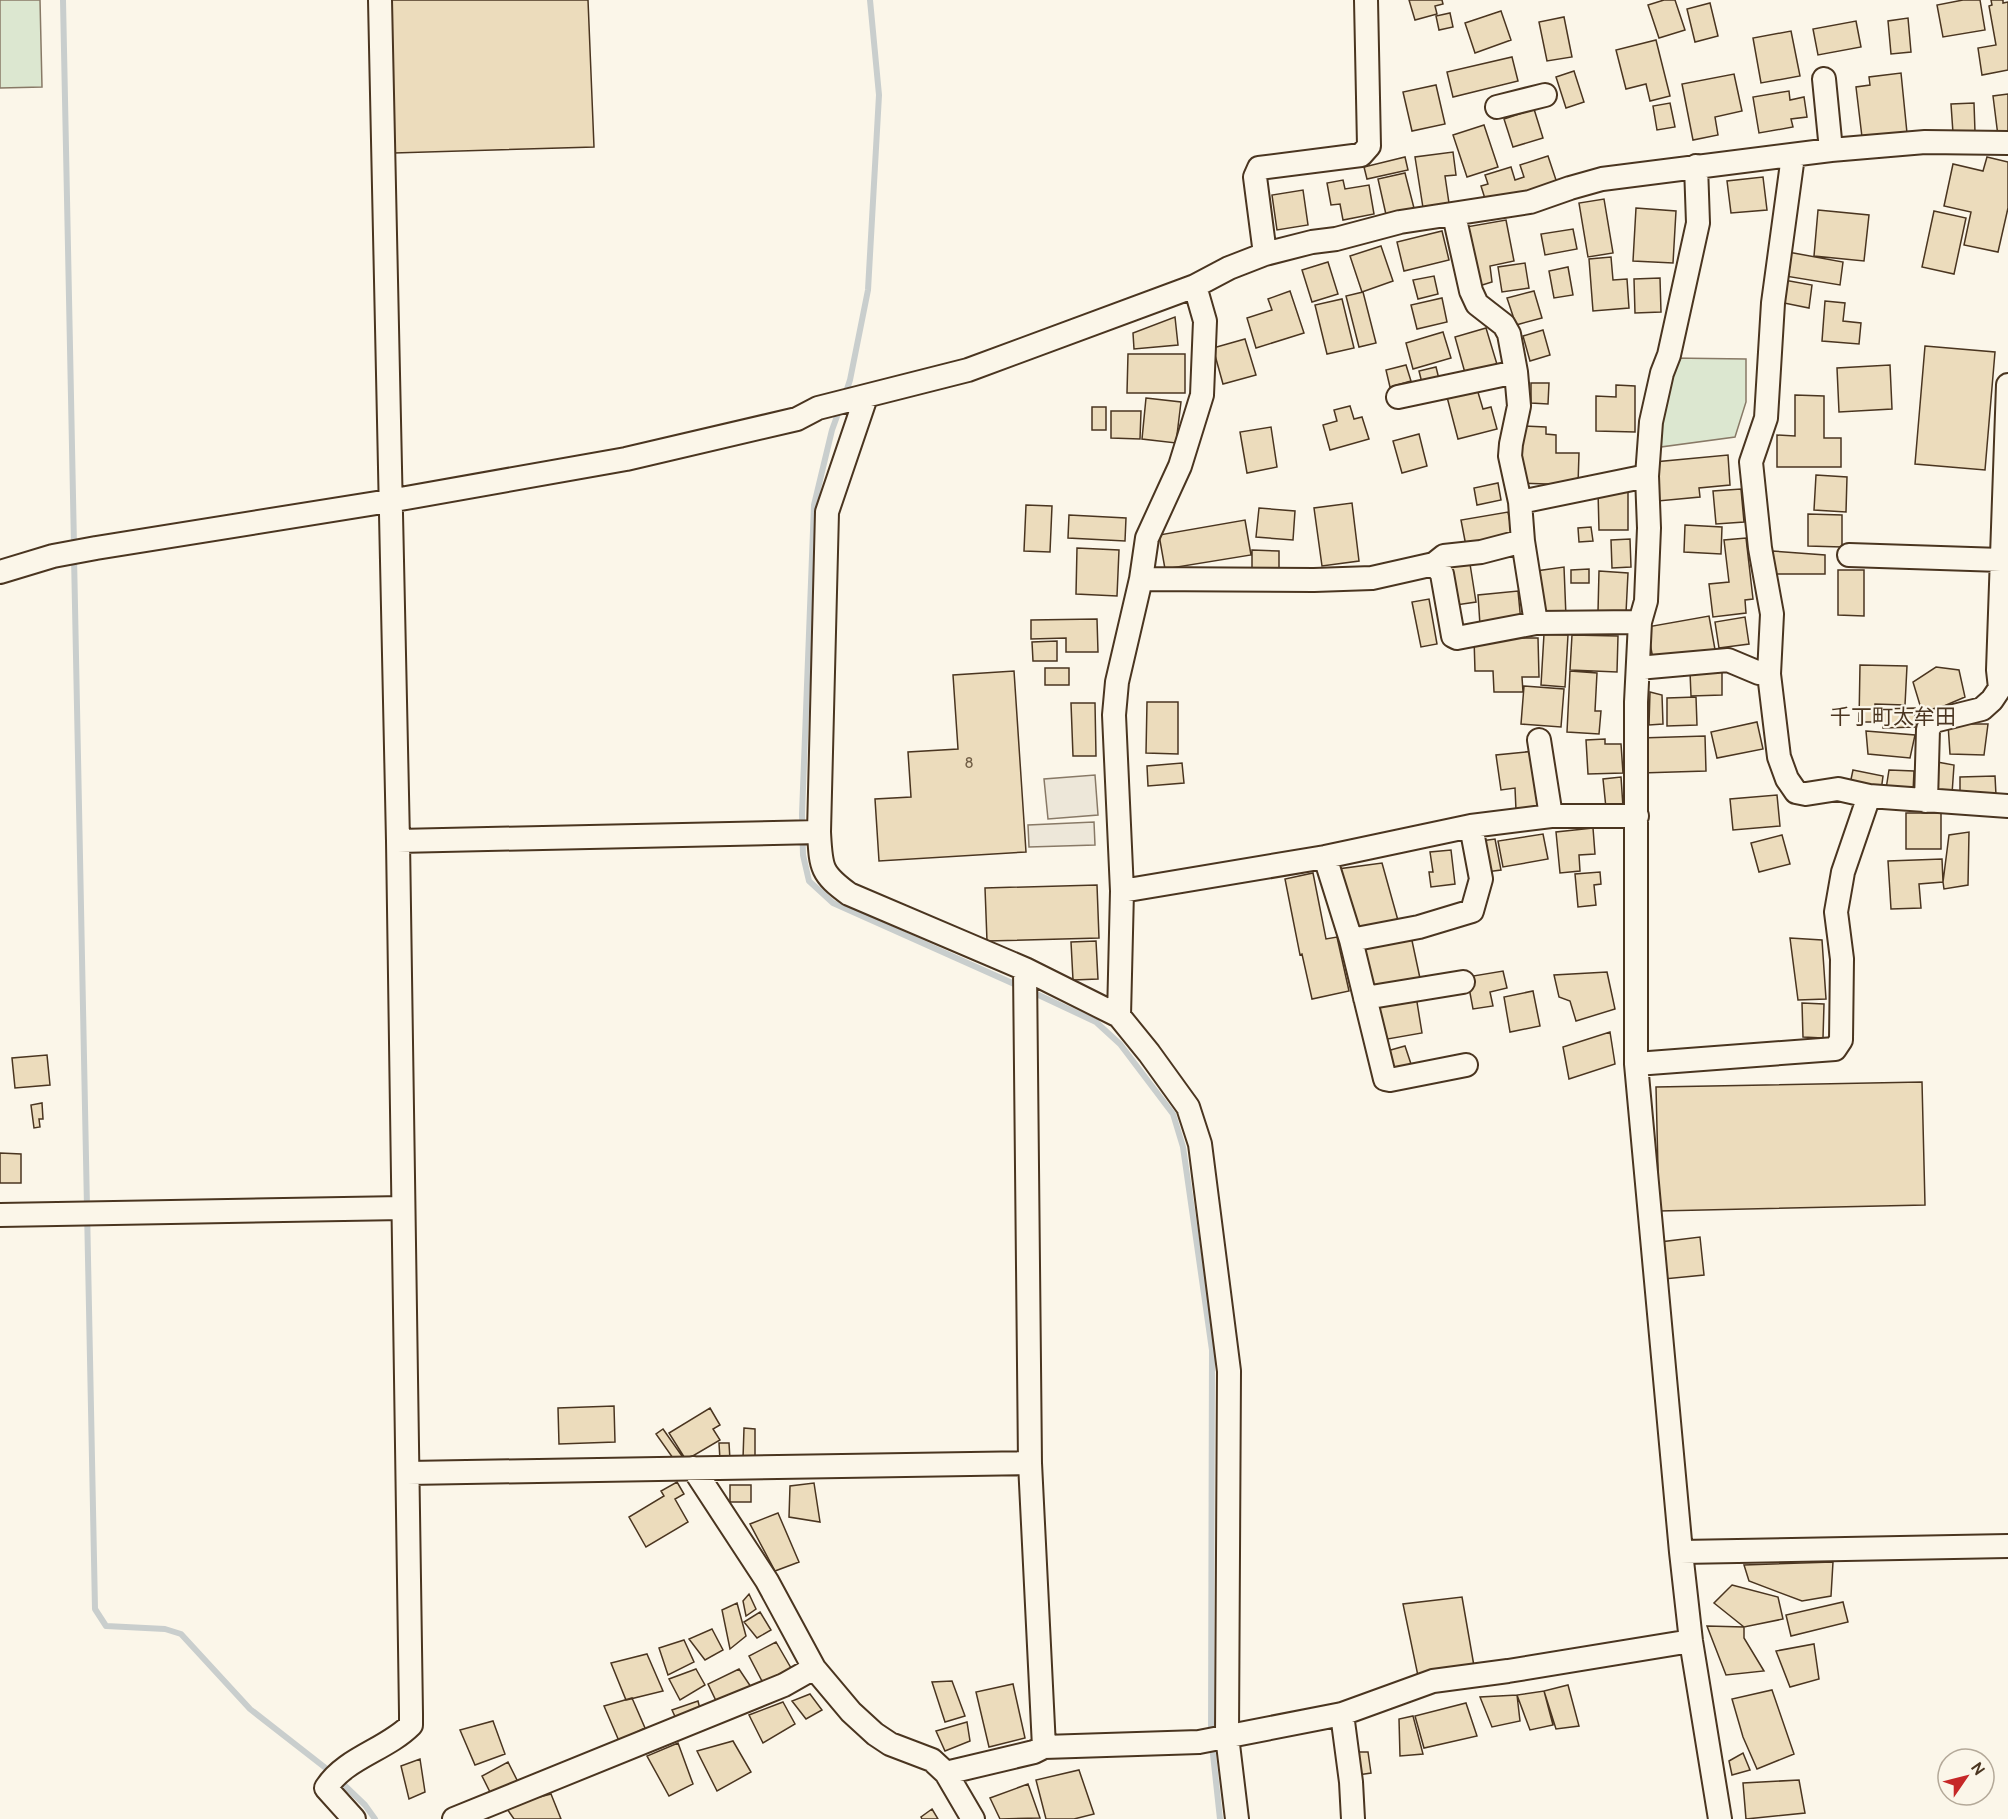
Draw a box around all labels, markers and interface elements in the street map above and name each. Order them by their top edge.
district label: 千丁町太牟田 [1830,704,1956,729]
house number: 8 [964,754,974,772]
north arrow [1936,1747,1996,1807]
text: N [1967,1759,1989,1779]

